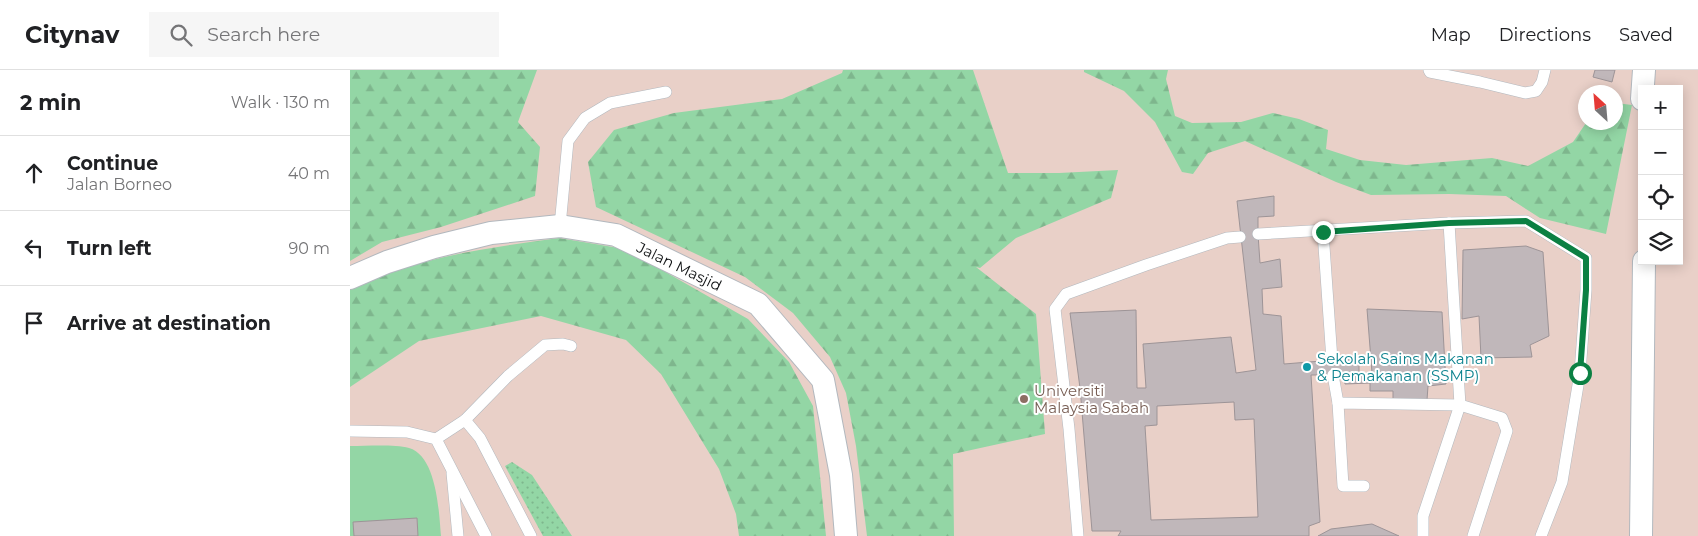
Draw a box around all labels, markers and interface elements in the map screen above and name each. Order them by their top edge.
search box [149,12,499,57]
text: Citynav [25,20,119,49]
icon: search [167,21,195,49]
text: Search here [207,23,320,46]
text: Map [1431,24,1471,46]
text: Directions [1499,24,1591,46]
text: Saved [1619,24,1673,46]
north arrow [1578,85,1623,130]
map controls [1638,85,1683,265]
button: + [1638,85,1683,130]
text: 2 min [20,90,81,115]
text: Walk · 130 m [231,93,330,112]
button: − [1638,130,1683,175]
text: Continue [67,152,158,175]
icon: ahead [20,159,48,187]
text: 40 m [288,164,330,183]
text: Jalan Borneo [67,175,172,194]
button: locate [1638,175,1683,220]
button: layers [1638,220,1683,265]
route end [1312,221,1335,244]
icon: left [20,234,48,262]
text: Turn left [67,237,152,260]
street label: Jalan Masjid [633,237,725,295]
text: 90 m [288,239,330,258]
icon: arrive [20,309,48,337]
text: Arrive at destination [67,312,271,335]
place label: Sekolah Sains Makanan & Pemakanan (SSMP) [1317,349,1494,385]
marker: Sekolah Sains Makanan & Pemakanan (SSMP) [1301,361,1313,373]
route start [1569,362,1592,385]
place label: Universiti Malaysia Sabah [1034,381,1149,417]
marker: Universiti Malaysia Sabah [1018,393,1030,405]

